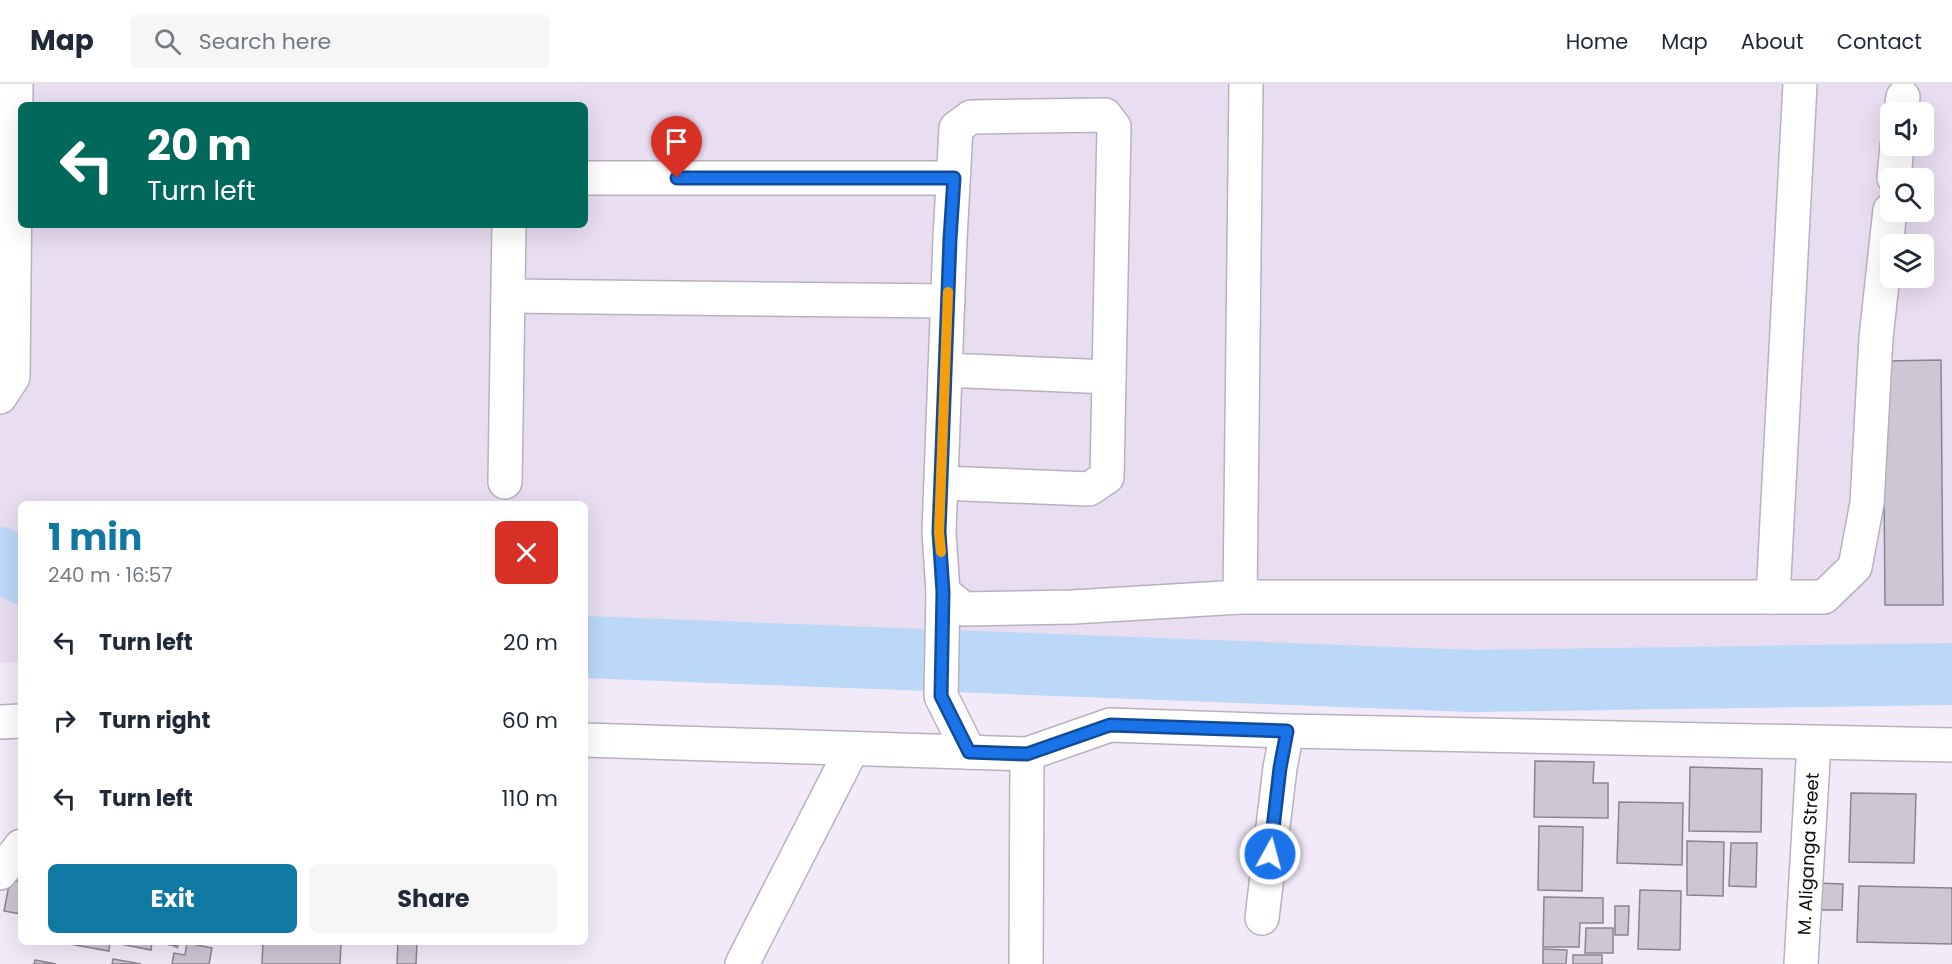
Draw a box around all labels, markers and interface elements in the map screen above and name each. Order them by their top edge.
search box [130,14,550,68]
text: Map [30,21,94,60]
icon: search [151,25,184,58]
text: Search here [199,26,331,57]
text: Home [1566,27,1628,56]
text: Map [1661,27,1708,56]
text: About [1741,27,1804,56]
text: Contact [1837,27,1922,56]
map controls [1880,102,1934,288]
button: sound [1880,102,1934,156]
text: 20 m [147,116,252,175]
pin [651,116,702,178]
icon: arrive [660,125,693,158]
icon: left [48,126,126,204]
button: search [1880,168,1934,222]
text: Turn left [147,172,256,209]
button: layers [1880,234,1934,288]
text: 1 min [48,512,142,563]
button: close [495,521,558,584]
text: 240 m · 16:57 [48,561,172,589]
icon: left [48,626,81,659]
text: Turn left [99,627,193,658]
text: 20 m [503,627,558,658]
icon: right [48,704,81,737]
text: Turn right [99,705,210,736]
text: 60 m [502,705,558,736]
street label: M. Aliganga Street [1791,772,1825,936]
icon: left [48,782,81,815]
text: Turn left [99,783,193,814]
text: 110 m [502,783,558,814]
position arrow [1238,822,1302,886]
button: Exit [48,864,297,933]
button: Share [309,864,558,933]

